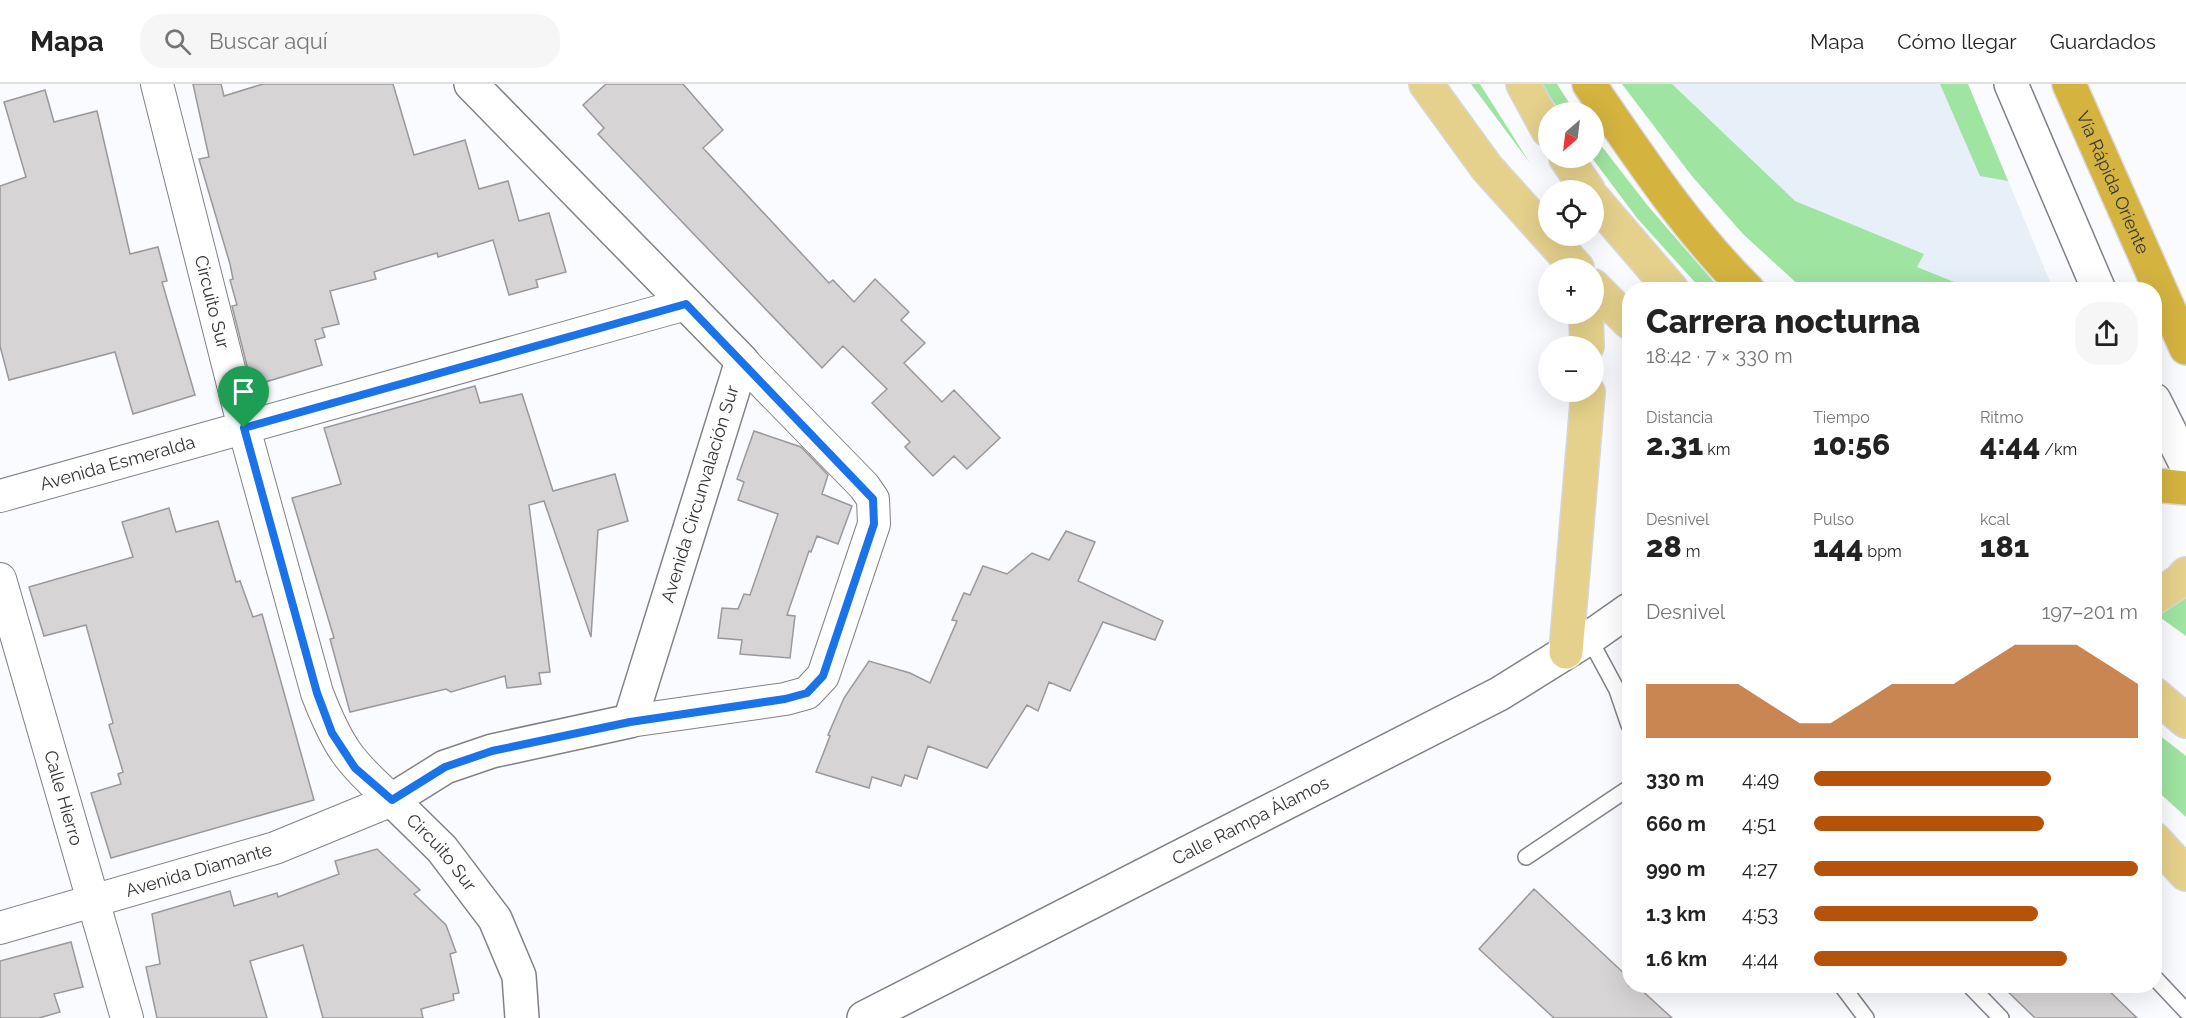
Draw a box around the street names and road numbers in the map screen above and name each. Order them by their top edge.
street label: Vía Rápida Oriente [2072,108,2154,258]
street label: Circuito Sur [191,253,234,352]
street label: Avenida Circunvalación Sur [656,382,743,605]
street label: Avenida Esmeralda [37,431,197,494]
street label: Calle Hierro [40,748,88,848]
street label: Calle Rampa Álamos [1169,772,1332,869]
street label: Circuito Sur [402,809,481,896]
street label: Avenida Diamante [123,838,275,901]

